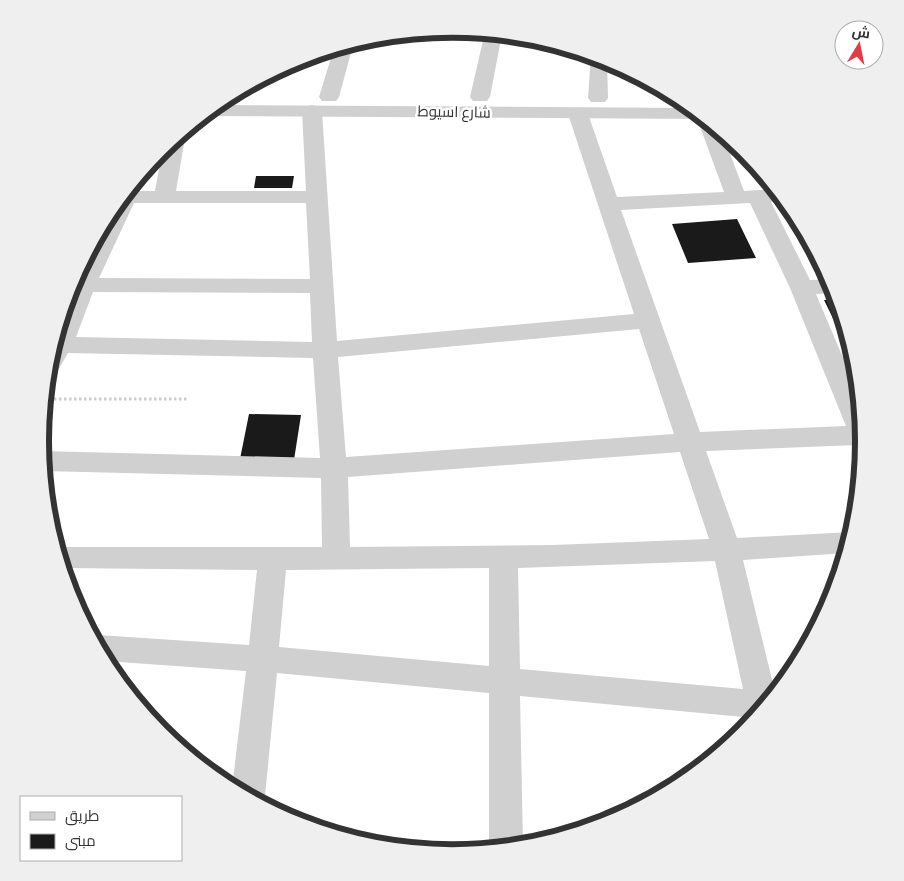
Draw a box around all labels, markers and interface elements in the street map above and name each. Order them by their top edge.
north arrow [834,20,884,70]
text: ش [851,22,872,43]
street label: شارع اسيوط [417,102,491,124]
legend [20,796,182,861]
text: طريق [65,807,99,826]
text: مبنى [65,832,96,851]

